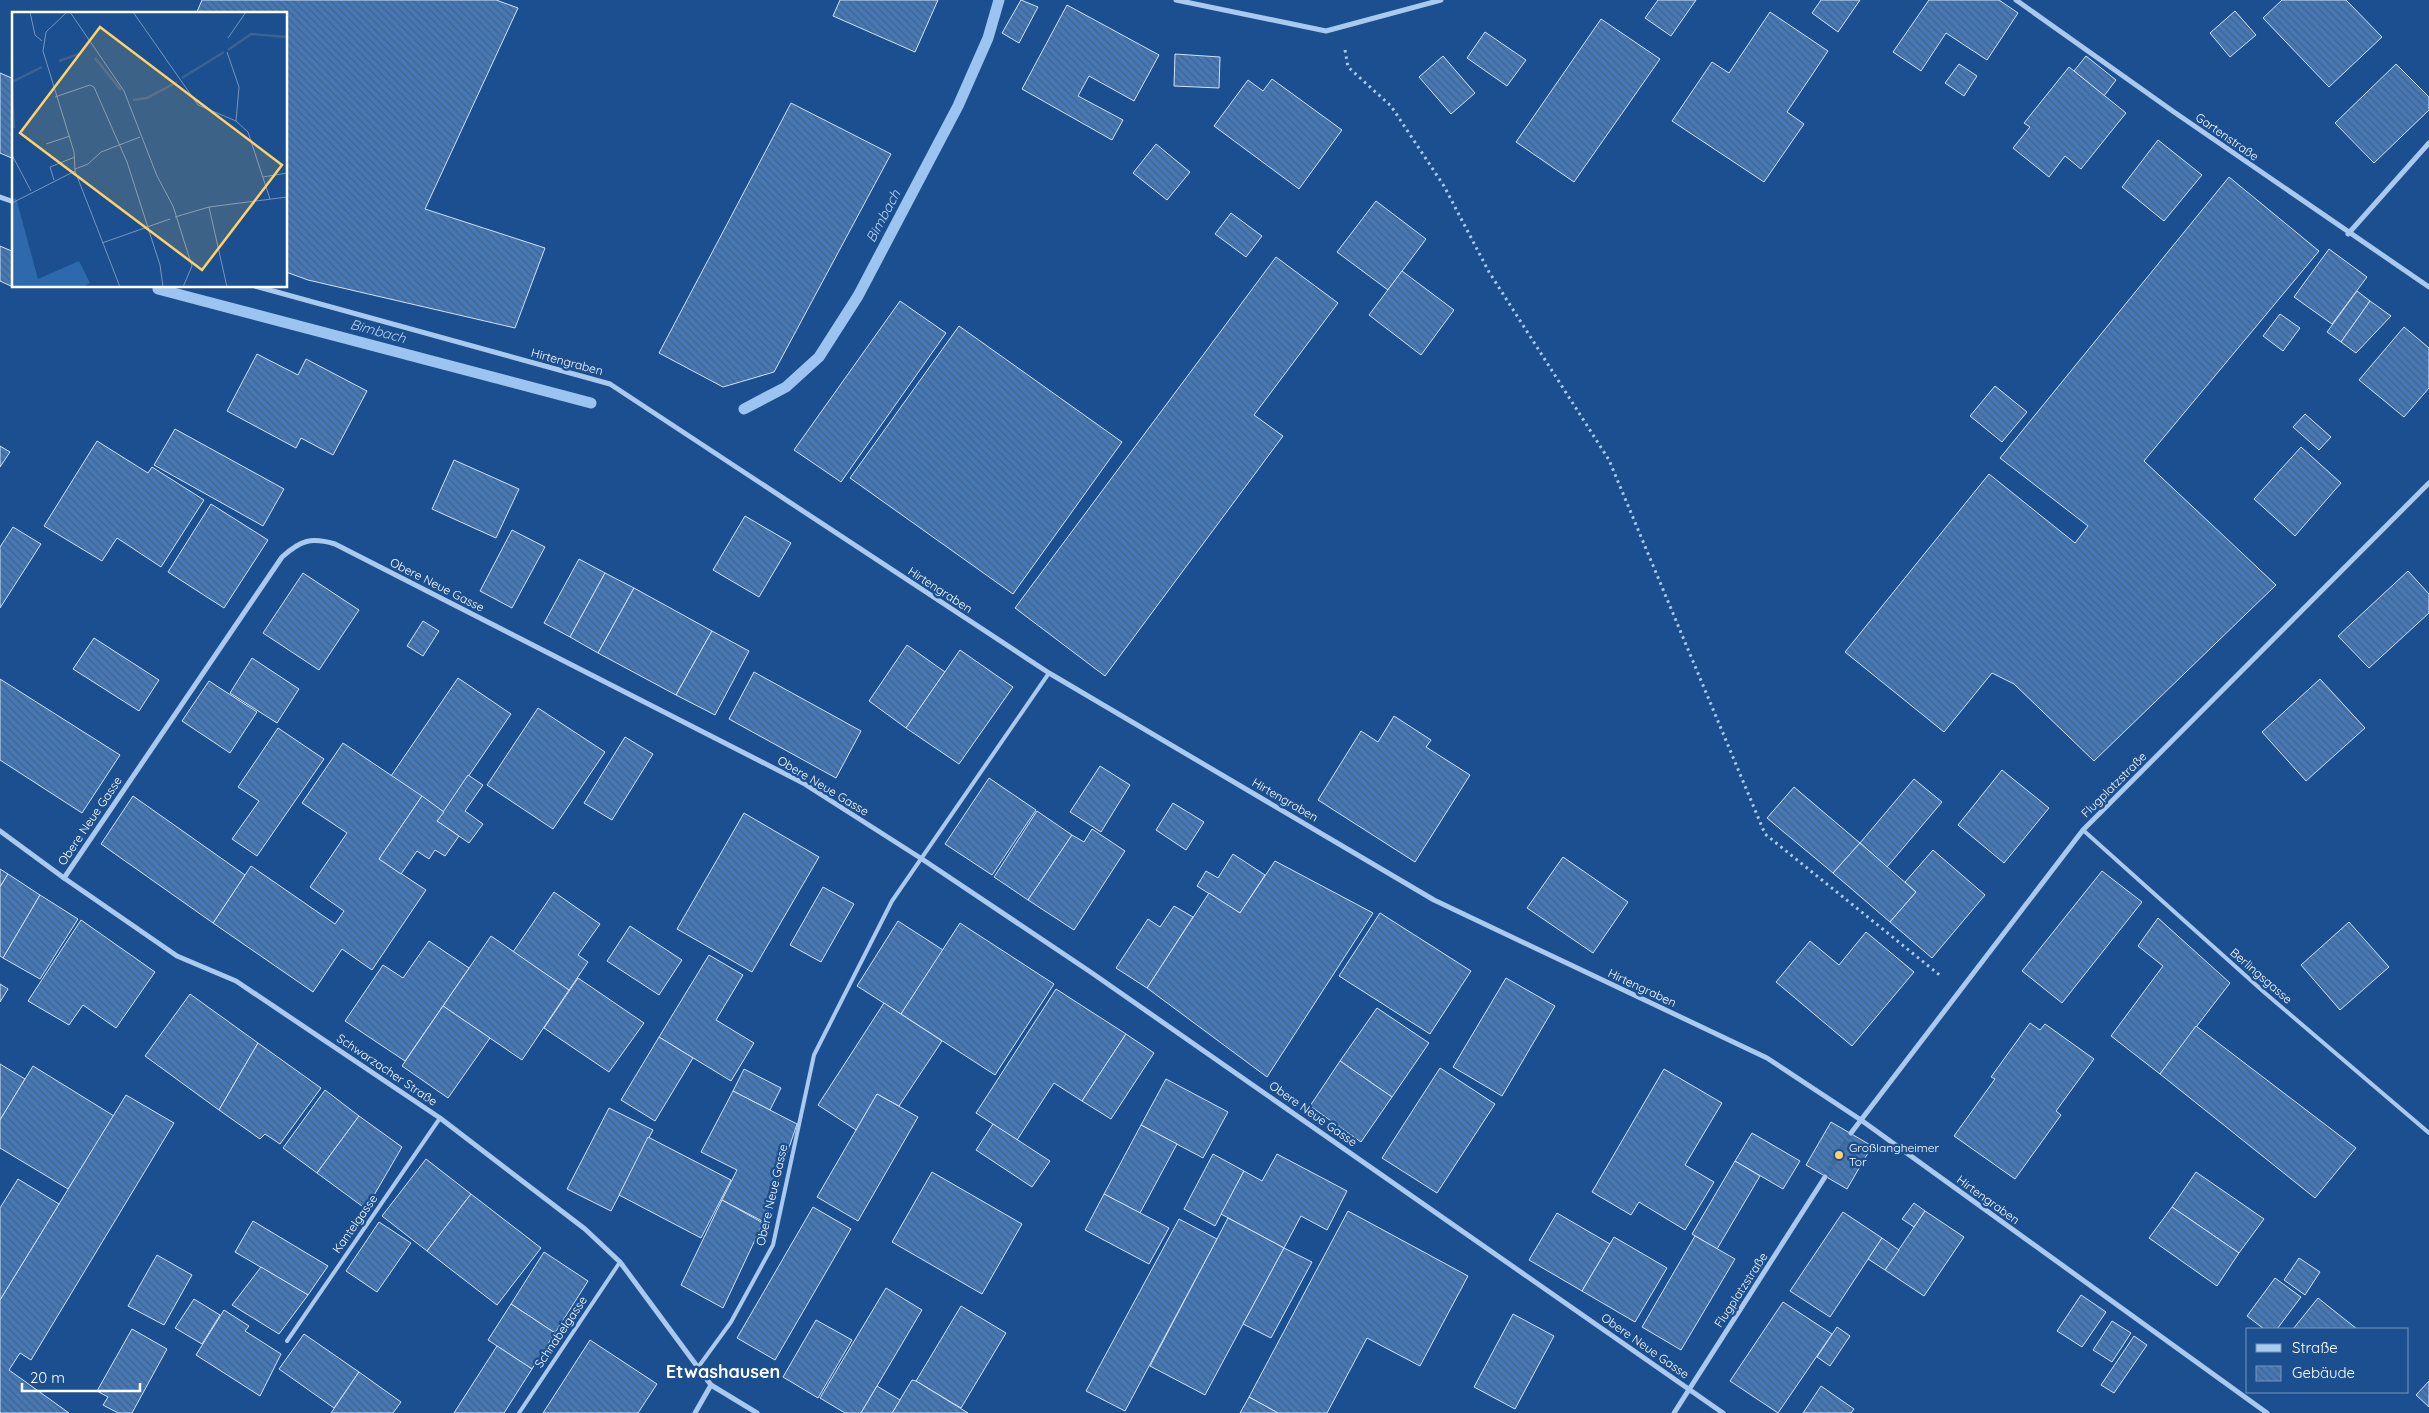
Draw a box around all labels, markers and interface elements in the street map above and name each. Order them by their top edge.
inset map [12,12,288,288]
street label: Gartenstraße [2193,109,2262,164]
water label: Bimbach [862,186,905,245]
water label: Bimbach [348,315,409,347]
street label: Hirtengraben [530,345,605,378]
street label: Obere Neue Gasse [388,554,487,615]
street label: Hirtengraben [905,563,975,616]
street label: Flugplatzstraße [2078,749,2150,820]
street label: Obere Neue Gasse [775,752,872,819]
street label: Obere Neue Gasse [54,773,125,868]
street label: Hirtengraben [1250,775,1321,825]
street label: Berlingsgasse [2227,945,2296,1007]
street label: Hirtengraben [1606,965,1679,1010]
street label: Schwarzacher Straße [334,1030,441,1109]
street label: Obere Neue Gasse [1266,1078,1360,1150]
place label: Großlangheimer Tor [1849,1140,1940,1169]
street label: Obere Neue Gasse [753,1142,791,1247]
marker: Großlangheimer Tor [1833,1149,1845,1161]
street label: Hirtengraben [1954,1172,2023,1227]
street label: Kantelgasse [329,1191,380,1256]
street label: Flugplatzstraße [1711,1249,1770,1330]
street label: Schnabelgasse [531,1293,590,1370]
street label: Obere Neue Gasse [1598,1310,1692,1382]
legend [2246,1328,2409,1393]
text: Straße [2292,1338,2338,1357]
scale bar [22,1360,140,1392]
district label: Etwashausen [666,1360,780,1383]
text: Gebäude [2292,1363,2355,1382]
text: 20 m [30,1368,65,1387]

